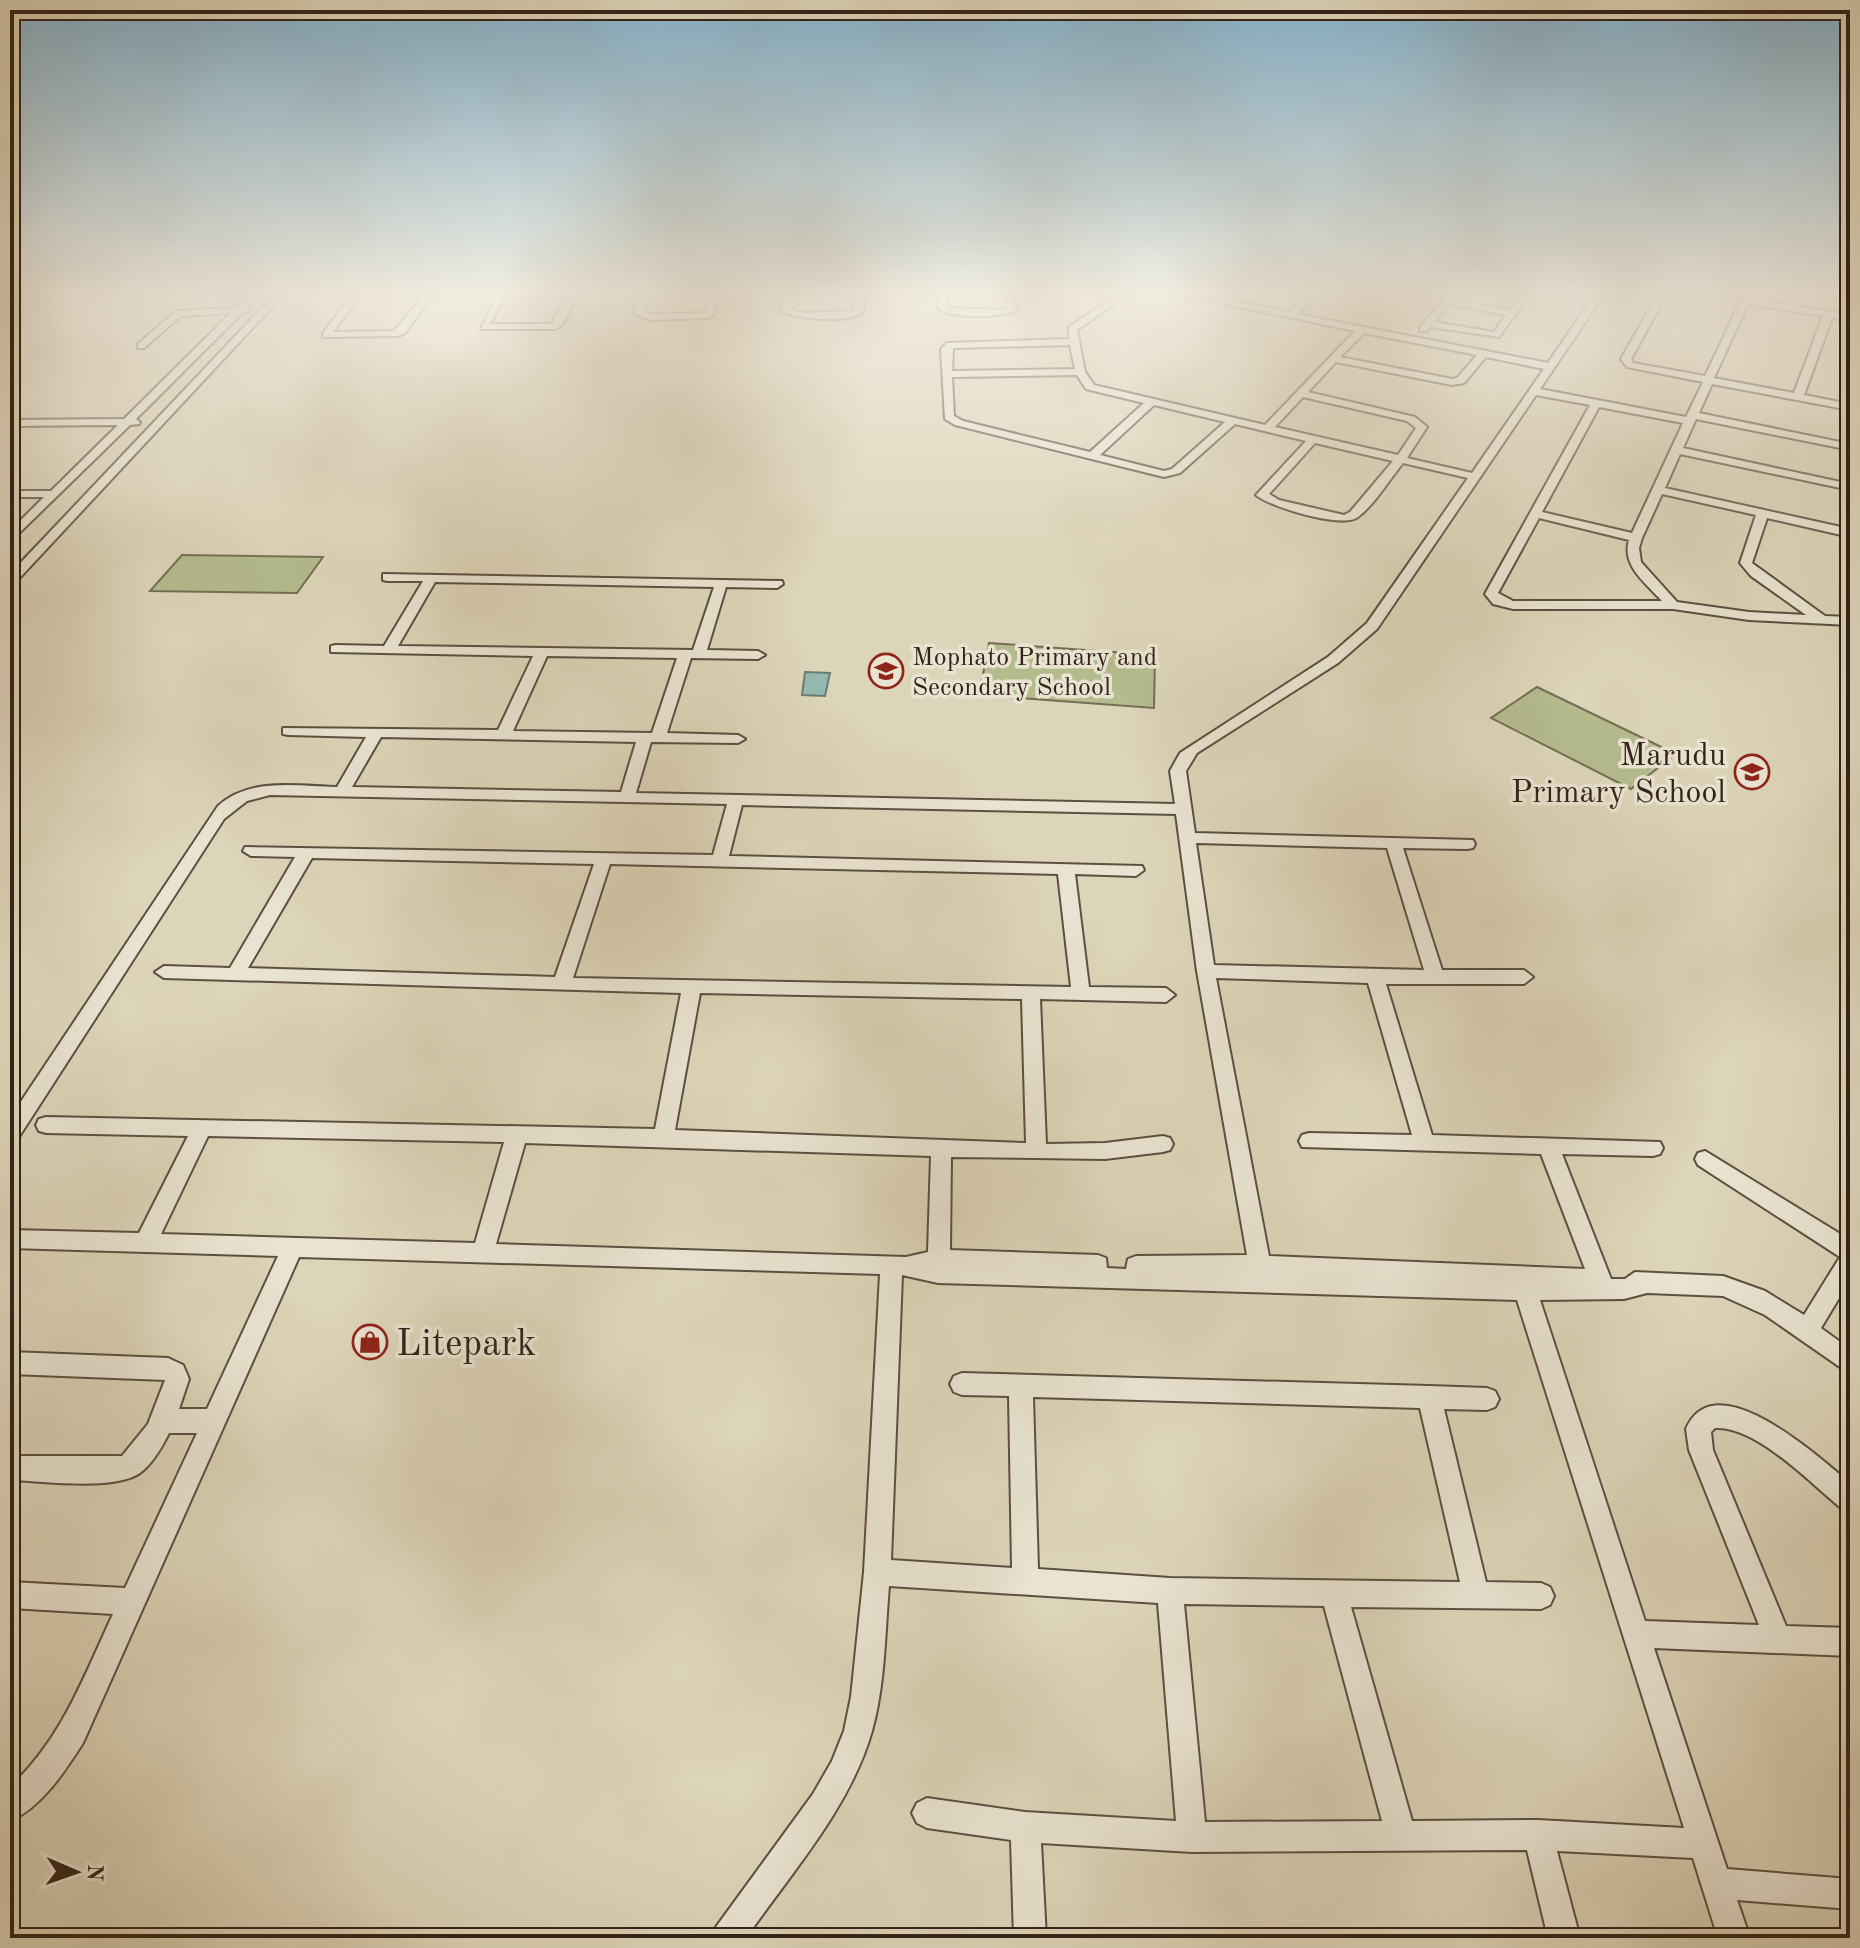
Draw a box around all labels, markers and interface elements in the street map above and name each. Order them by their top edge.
place label: Mophato Primary and Secondary School [912,645,1157,701]
school or university icon: Mophato Primary and Secondary School [867,652,905,690]
place label: Marudu Primary School [1511,741,1726,810]
school or university icon: Marudu Primary School [1733,753,1771,791]
shop icon: Litepark [351,1323,389,1361]
place label: Litepark [396,1326,536,1364]
north arrow [36,1832,116,1912]
text: N [83,1864,105,1882]

